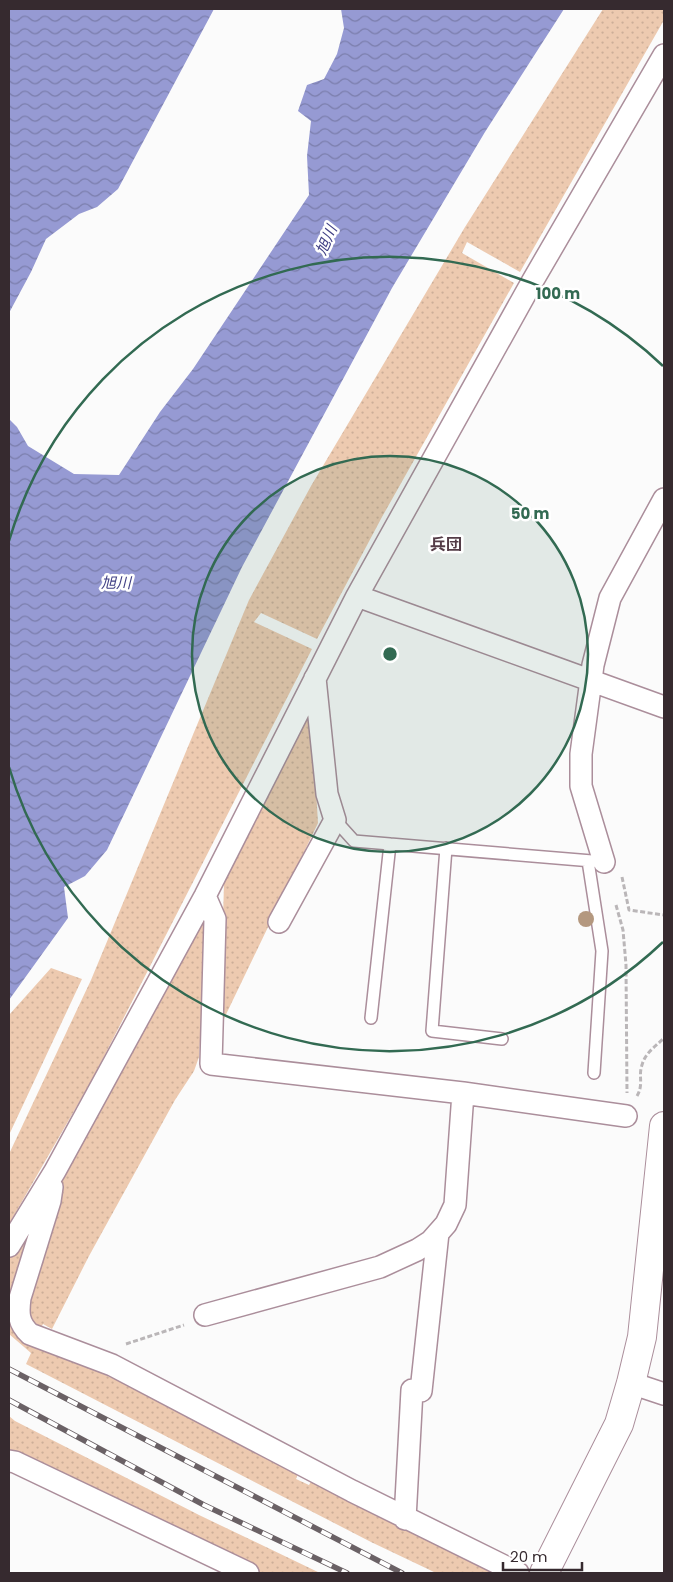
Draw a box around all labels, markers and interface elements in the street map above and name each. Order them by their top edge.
water label: 旭川 [310,220,343,258]
text: 100 m [536,283,580,304]
text: 50 m [511,503,549,524]
district label: 兵団 [430,533,462,556]
water label: 旭川 [101,572,133,593]
centre of rings [381,645,399,663]
scale bar [503,1540,582,1572]
text: 20 m [510,1546,548,1567]

